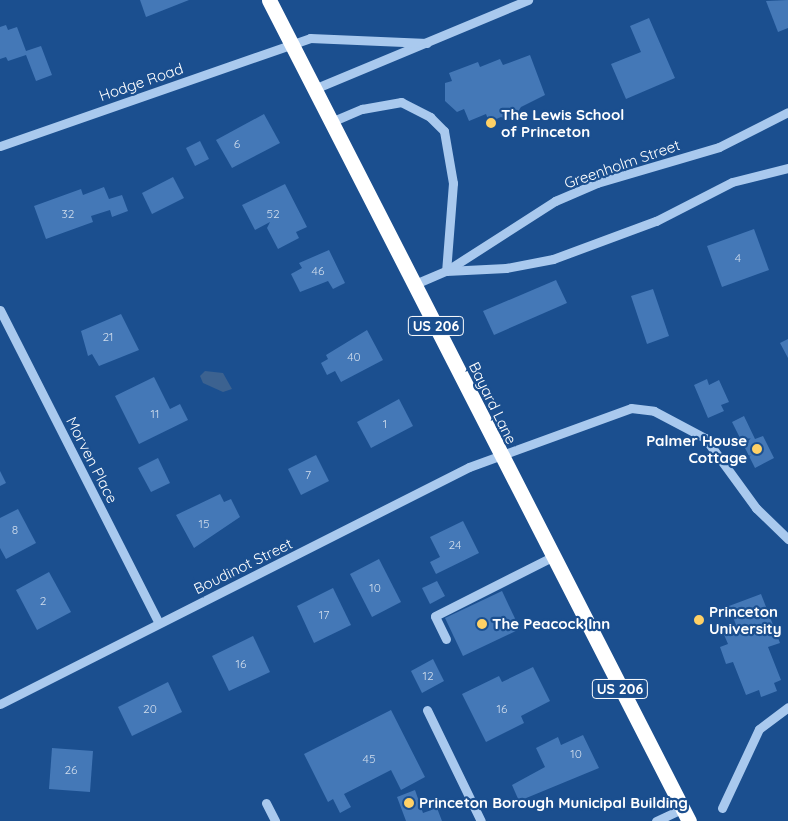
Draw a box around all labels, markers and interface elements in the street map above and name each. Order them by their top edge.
street label: Hodge Road [97,59,185,105]
place label: The Lewis School of Princeton [501,105,624,140]
marker: The Lewis School of Princeton [485,117,497,129]
street label: Greenholm Street [562,136,682,192]
house number: 6 [234,137,240,151]
house number: 32 [62,207,74,221]
house number: 52 [266,207,280,221]
house number: 4 [735,251,741,265]
house number: 46 [312,264,324,278]
road number: US 206 [407,314,465,338]
house number: 21 [102,330,114,344]
house number: 40 [347,350,361,364]
street label: Bayard Lane [465,359,521,447]
house number: 11 [151,407,159,421]
street label: Morven Place [62,414,122,506]
house number: 1 [383,417,387,431]
place label: Palmer House Cottage [646,431,747,466]
marker: Palmer House Cottage [751,443,763,455]
house number: 7 [305,468,311,482]
house number: 15 [199,517,209,531]
house number: 8 [12,523,18,537]
street label: Boudinot Street [191,534,295,598]
house number: 24 [449,538,461,552]
house number: 10 [369,581,381,595]
house number: 2 [40,594,46,608]
place label: Princeton University [709,602,781,637]
house number: 17 [319,608,329,622]
marker: Princeton University [693,614,705,626]
place label: The Peacock Inn [492,615,610,633]
marker: The Peacock Inn [476,618,488,630]
house number: 16 [236,657,246,671]
house number: 12 [422,669,434,683]
road number: US 206 [591,678,649,701]
house number: 20 [143,702,157,716]
house number: 16 [497,702,507,716]
house number: 10 [570,747,582,761]
house number: 45 [363,752,375,766]
house number: 26 [64,763,78,777]
place label: Princeton Borough Municipal Building [419,794,688,812]
marker: Princeton Borough Municipal Building [403,797,415,809]

